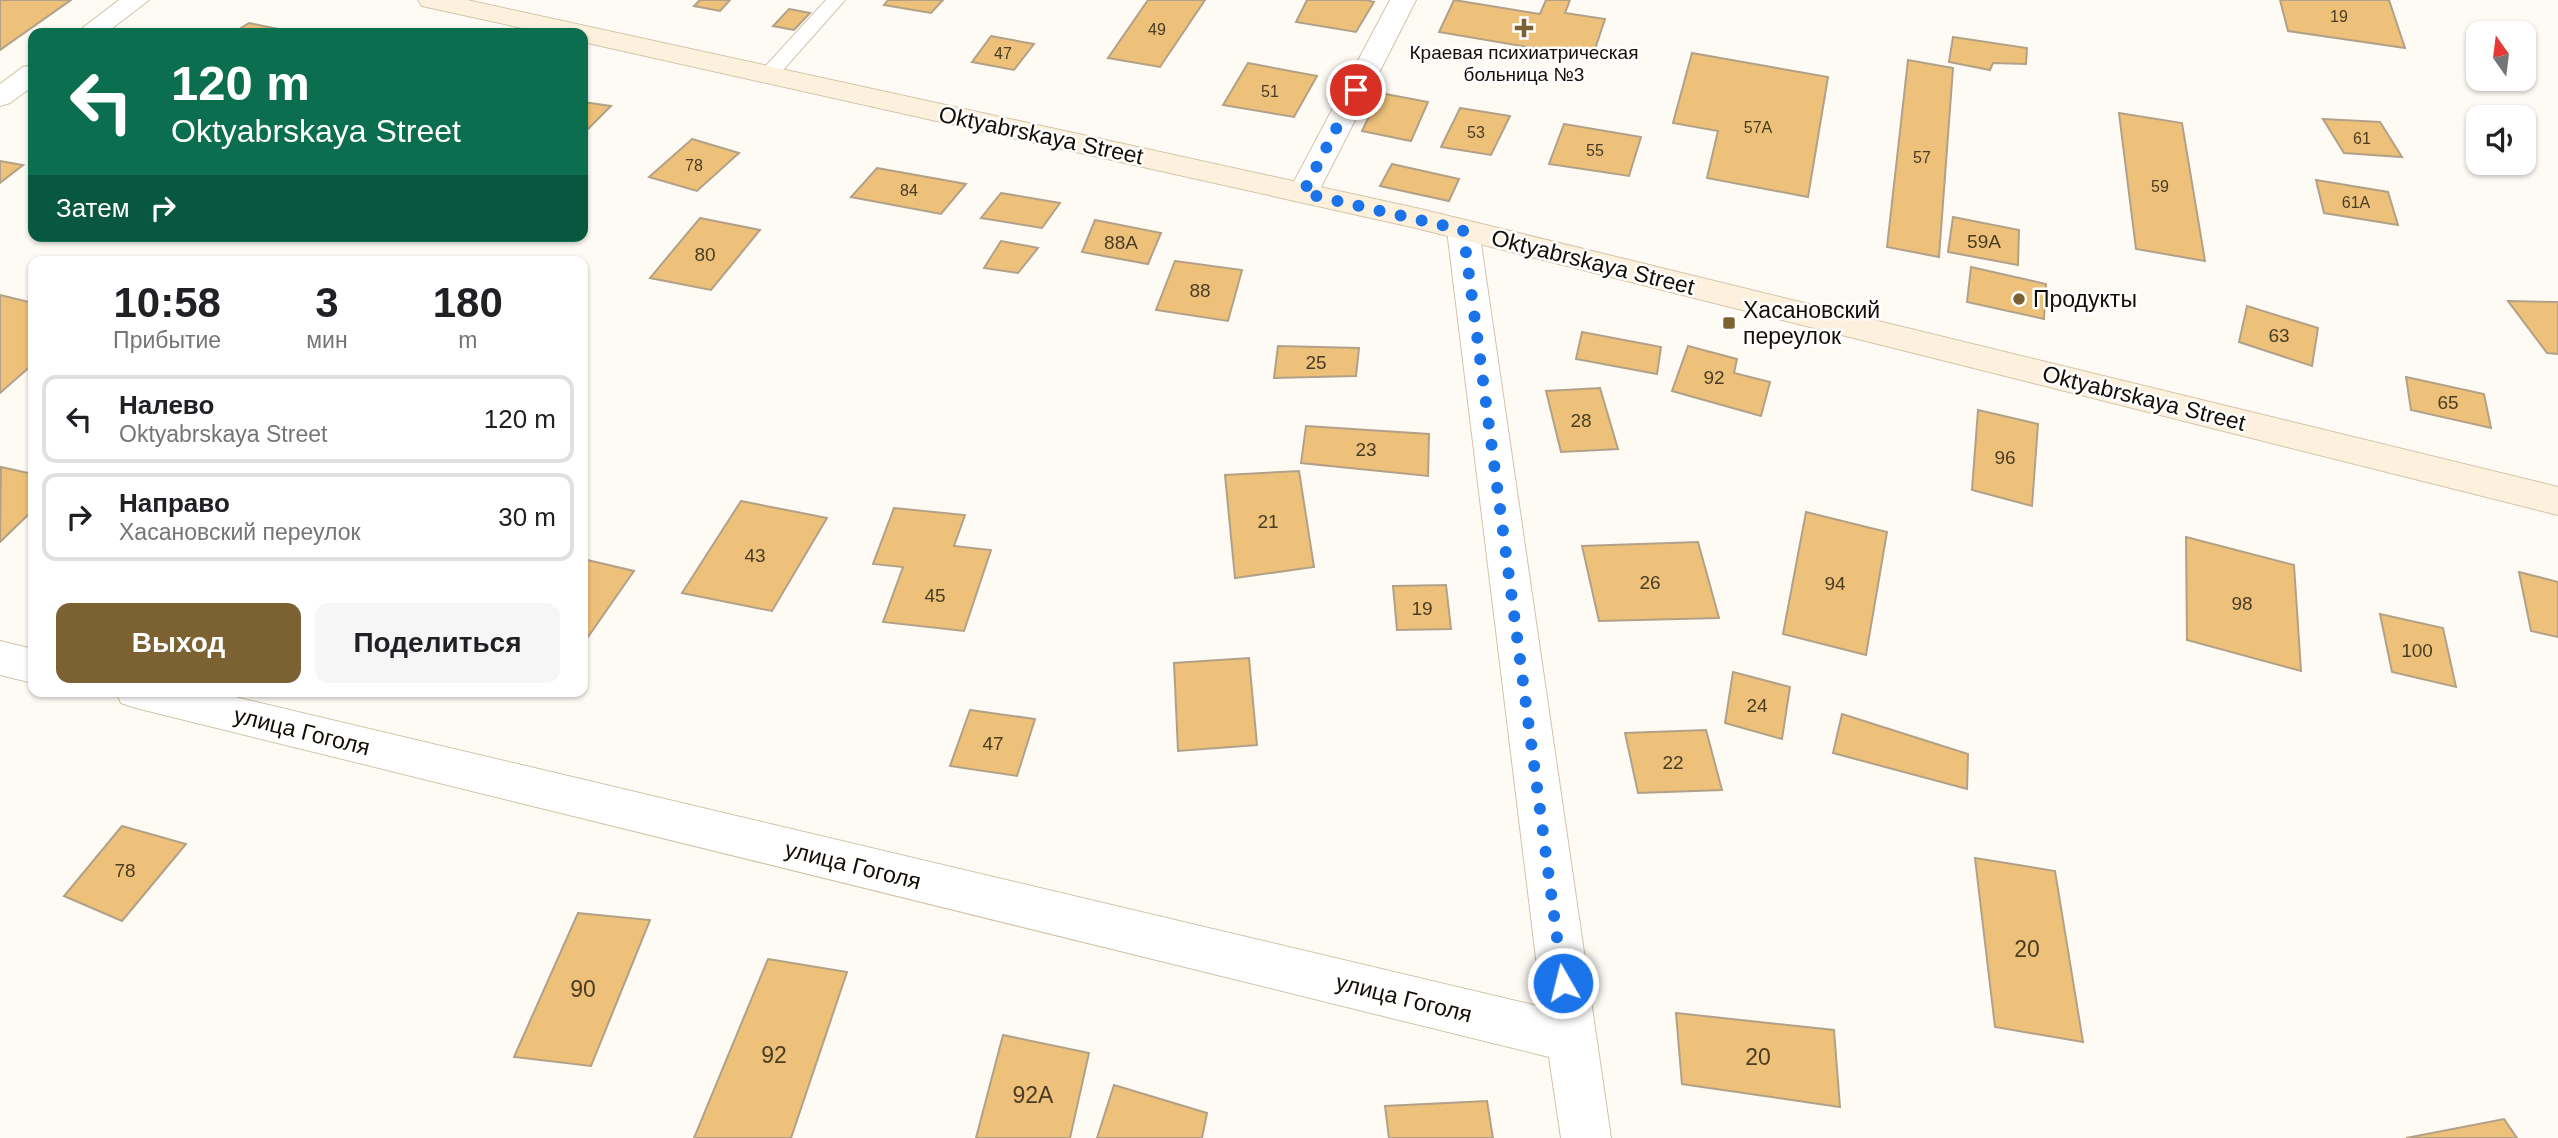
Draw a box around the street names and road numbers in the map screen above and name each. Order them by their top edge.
street label: Oktyabrskaya Street [936,101,1146,170]
street label: Oktyabrskaya Street [1489,224,1698,300]
street label: Oktyabrskaya Street [2040,360,2249,436]
street label: улица Гоголя [231,702,373,760]
street label: улица Гоголя [782,836,924,894]
street label: улица Гоголя [1333,969,1475,1027]

